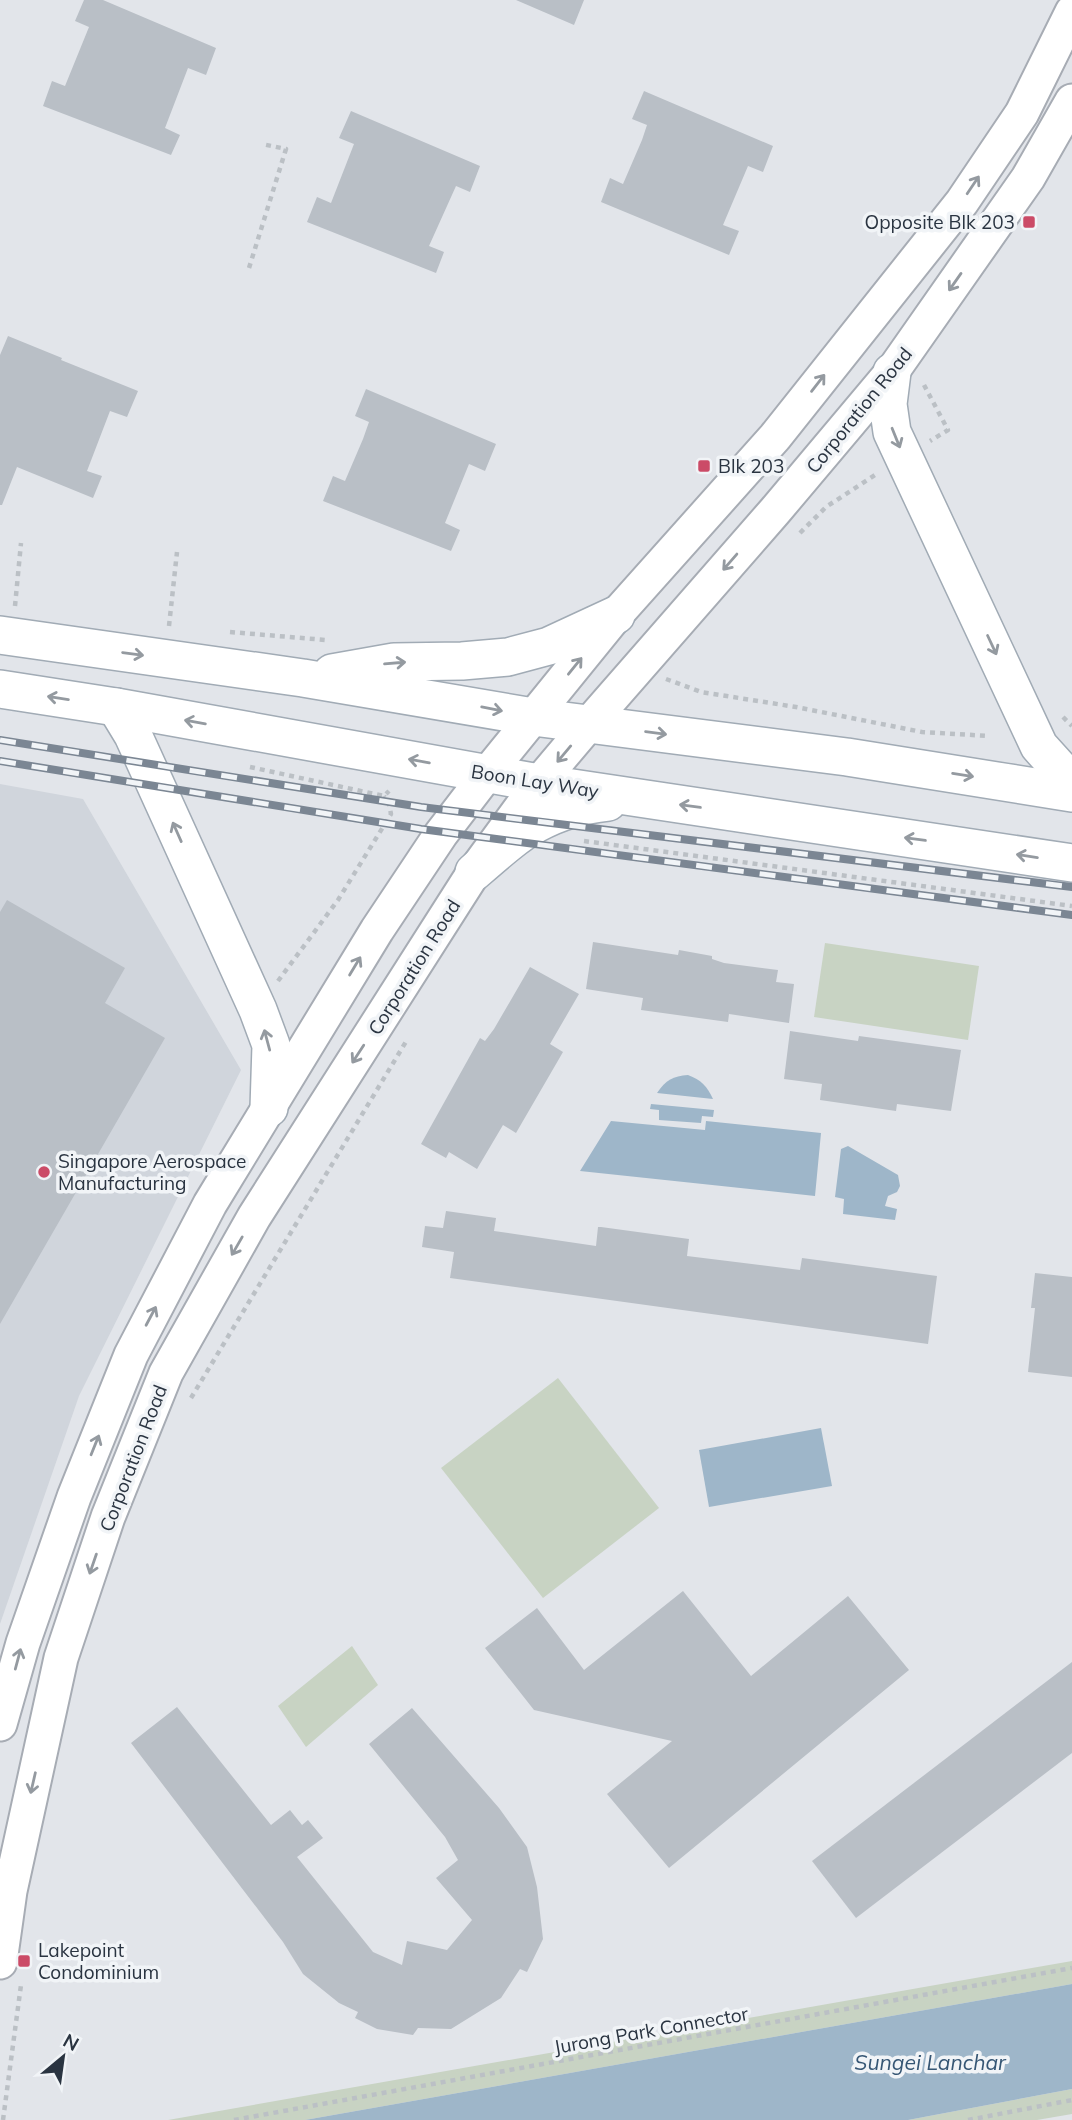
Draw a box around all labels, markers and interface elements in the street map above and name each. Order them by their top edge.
one-way arrow [966,176,980,195]
place label: Opposite Blk 203 [865,210,1015,234]
marker: Opposite Blk 203 [1021,214,1037,230]
one-way arrow [948,272,962,291]
street label: Corporation Road [801,342,917,478]
one-way arrow [810,375,825,393]
one-way arrow [890,427,903,449]
place label: Blk 203 [718,454,784,478]
marker: Blk 203 [696,458,712,474]
one-way arrow [722,553,739,570]
one-way arrow [986,634,999,655]
one-way arrow [121,648,144,661]
one-way arrow [383,656,406,669]
one-way arrow [567,657,582,675]
one-way arrow [47,691,70,704]
one-way arrow [480,702,503,716]
one-way arrow [185,714,207,728]
one-way arrow [644,727,666,740]
one-way arrow [556,744,571,762]
one-way arrow [409,754,431,768]
street label: Boon Lay Way [469,759,601,803]
one-way arrow [951,769,974,782]
one-way arrow [679,799,702,812]
one-way arrow [170,821,183,843]
one-way arrow [904,833,927,846]
one-way arrow [1016,849,1039,862]
street label: Corporation Road [363,895,465,1039]
one-way arrow [349,956,363,976]
one-way arrow [260,1029,273,1051]
one-way arrow [351,1043,365,1063]
place label: Singapore Aerospace Manufacturing [58,1149,246,1195]
marker: Singapore Aerospace Manufacturing [36,1164,52,1180]
one-way arrow [230,1236,244,1256]
one-way arrow [145,1306,159,1327]
street label: Corporation Road [94,1381,172,1535]
one-way arrow [90,1434,103,1456]
one-way arrow [86,1553,99,1575]
one-way arrow [12,1648,25,1671]
one-way arrow [26,1771,40,1794]
place label: Lakepoint Condominium [38,1938,159,1984]
marker: Lakepoint Condominium [16,1953,32,1969]
street label: Jurong Park Connector [552,2001,750,2059]
north arrow [28,2022,98,2092]
text: N [59,2028,83,2056]
water label: Sungei Lanchar [854,2049,1007,2075]

